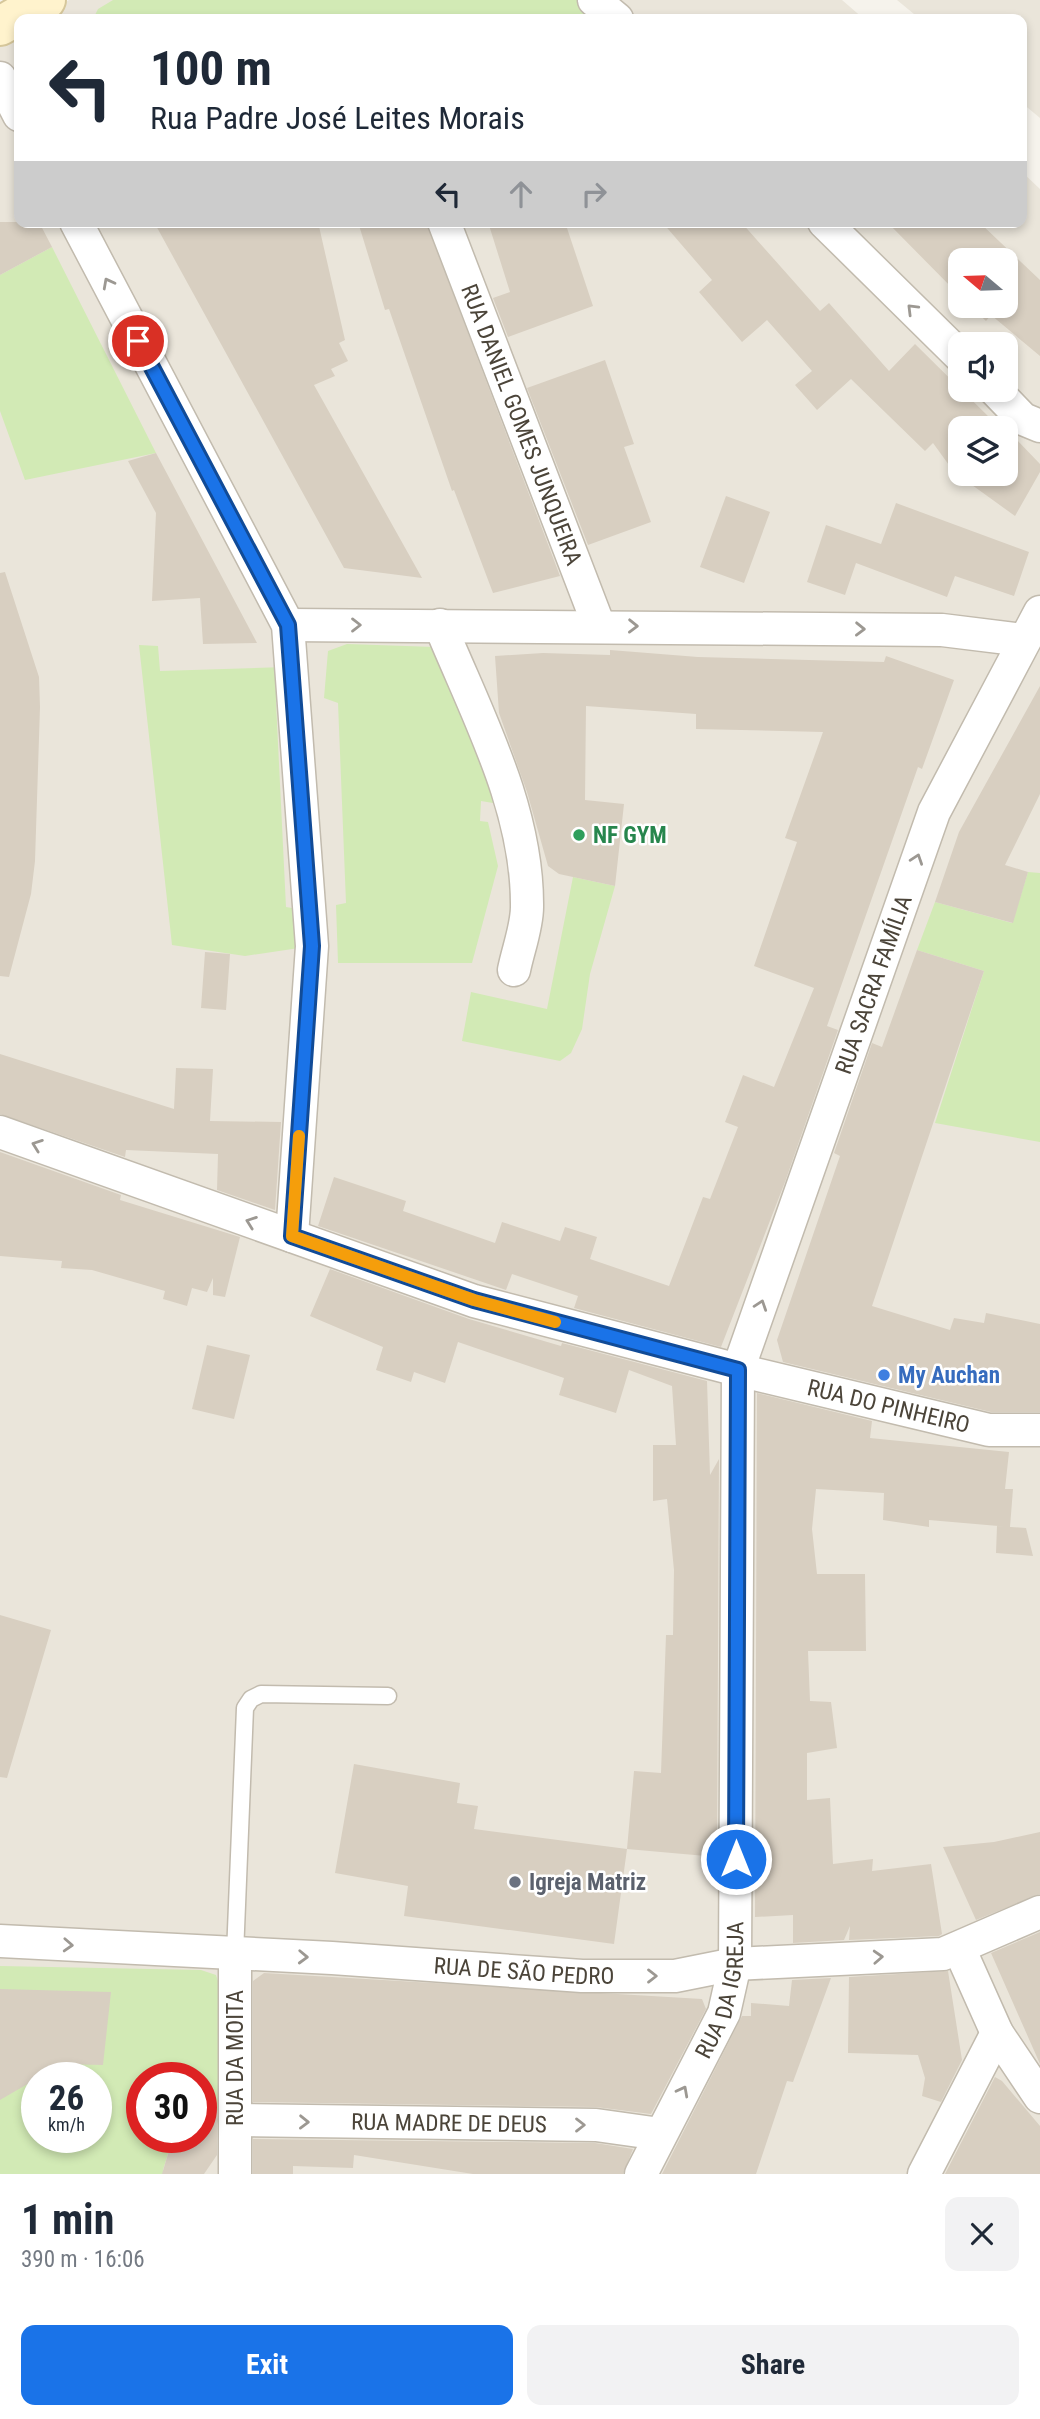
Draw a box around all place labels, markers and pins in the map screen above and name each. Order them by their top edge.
pin [108,311,168,371]
place label: NF GYM [593,822,667,849]
marker: NF GYM [571,827,587,843]
place label: My Auchan [898,1362,1000,1389]
marker: My Auchan [876,1367,892,1383]
place label: Igreja Matriz [529,1869,646,1896]
marker: Igreja Matriz [507,1874,523,1890]

